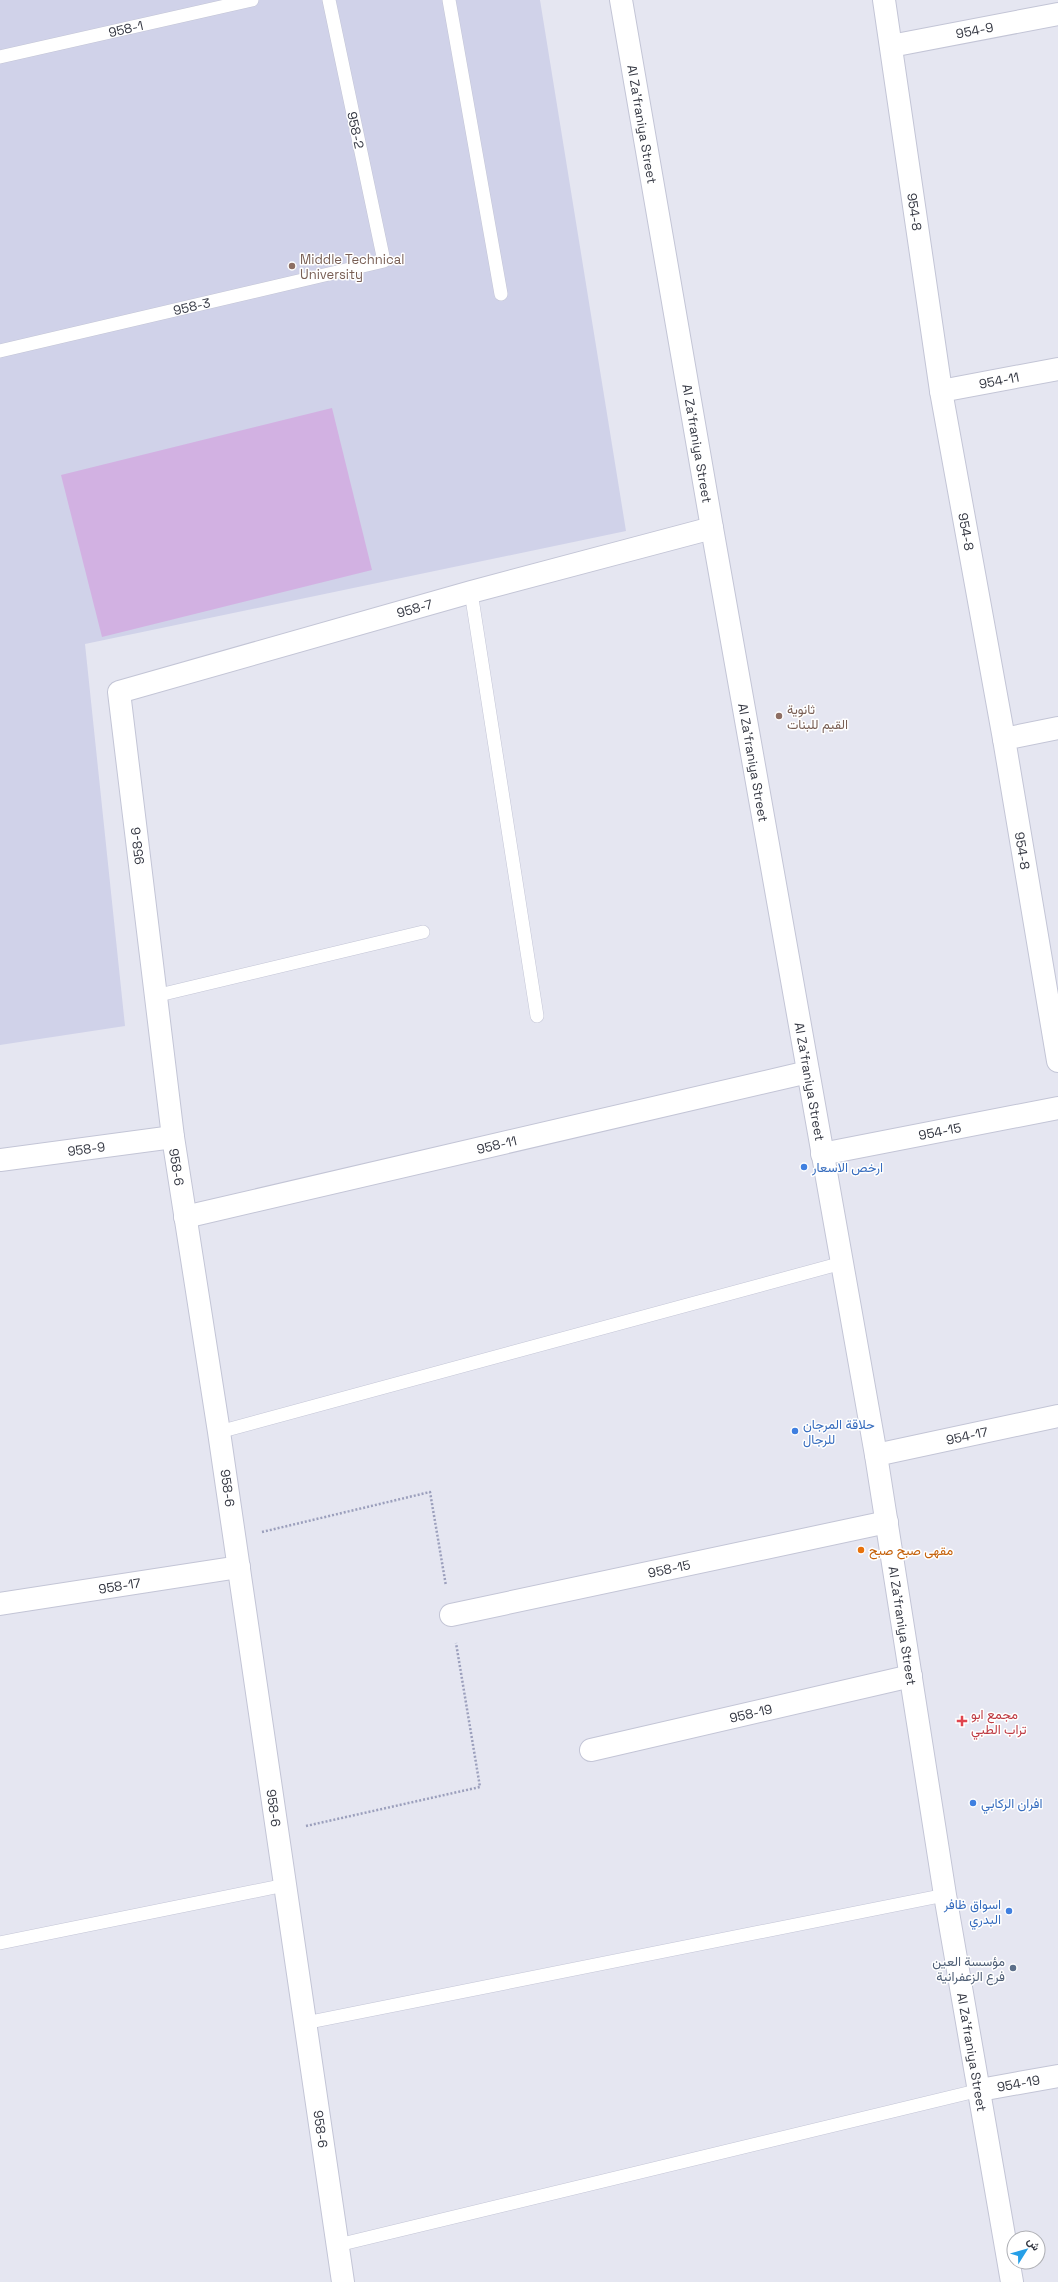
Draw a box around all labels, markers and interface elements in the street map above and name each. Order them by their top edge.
street label: 958-1 [107,17,145,41]
street label: 954-9 [954,19,995,42]
street label: Al Za'franiya Street [623,64,661,185]
street label: 958-2 [343,110,368,150]
street label: 954-8 [903,192,926,232]
place label: Middle Technical University [300,251,404,283]
marker: Middle Technical University [287,261,297,271]
street label: 958-3 [172,294,212,319]
street label: 954-11 [978,368,1021,393]
street label: Al Za'franiya Street [678,383,716,504]
street label: 954-8 [954,511,978,552]
street label: 958-7 [395,595,434,622]
place label: ثانوية القيم للبنات [787,701,848,733]
street label: Al Za'franiya Street [734,702,772,823]
marker: ثانوية القيم للبنات [774,711,784,721]
street label: 958-6 [127,826,148,866]
street label: 954-8 [1011,831,1034,871]
street label: Al Za'franiya Street [791,1021,828,1142]
street label: 954-15 [917,1119,963,1144]
street label: 958-11 [475,1132,519,1158]
street label: 958-9 [66,1138,106,1160]
street label: 958-6 [165,1147,188,1187]
place label: ارخص الاسعار [811,1159,883,1176]
marker: ارخص الاسعار [799,1162,809,1172]
place label: حلاقة المرجان للرجال [803,1416,875,1448]
street label: 954-17 [944,1423,990,1449]
marker: حلاقة المرجان للرجال [790,1426,800,1436]
street label: 958-6 [216,1468,239,1508]
place label: مقهى صبح صبح [869,1542,953,1560]
marker: مقهى صبح صبح [856,1545,866,1555]
street label: 958-15 [646,1556,692,1582]
street label: Al Za'franiya Street [885,1565,920,1687]
street label: 958-17 [97,1574,142,1598]
street label: 958-19 [728,1700,774,1727]
place label: مجمع ابو تراب الطبي [971,1706,1027,1740]
marker: مجمع ابو تراب الطبي [956,1715,968,1727]
street label: 958-6 [262,1788,285,1828]
place label: افران الركابي [981,1795,1042,1814]
marker: افران الركابي [968,1798,978,1808]
place label: اسواق ظافر البدري [943,1896,1001,1930]
marker: اسواق ظافر البدري [1004,1906,1014,1916]
place label: مؤسسة العين فرع الزعفرانية [932,1953,1005,1986]
marker: مؤسسة العين فرع الزعفرانية [1008,1963,1018,1973]
street label: Al Za'franiya Street [953,1991,990,2113]
street label: 954-19 [996,2071,1041,2096]
street label: 958-6 [309,2109,332,2149]
north arrow [1006,2230,1046,2270]
text: ش [1024,2234,1044,2253]

